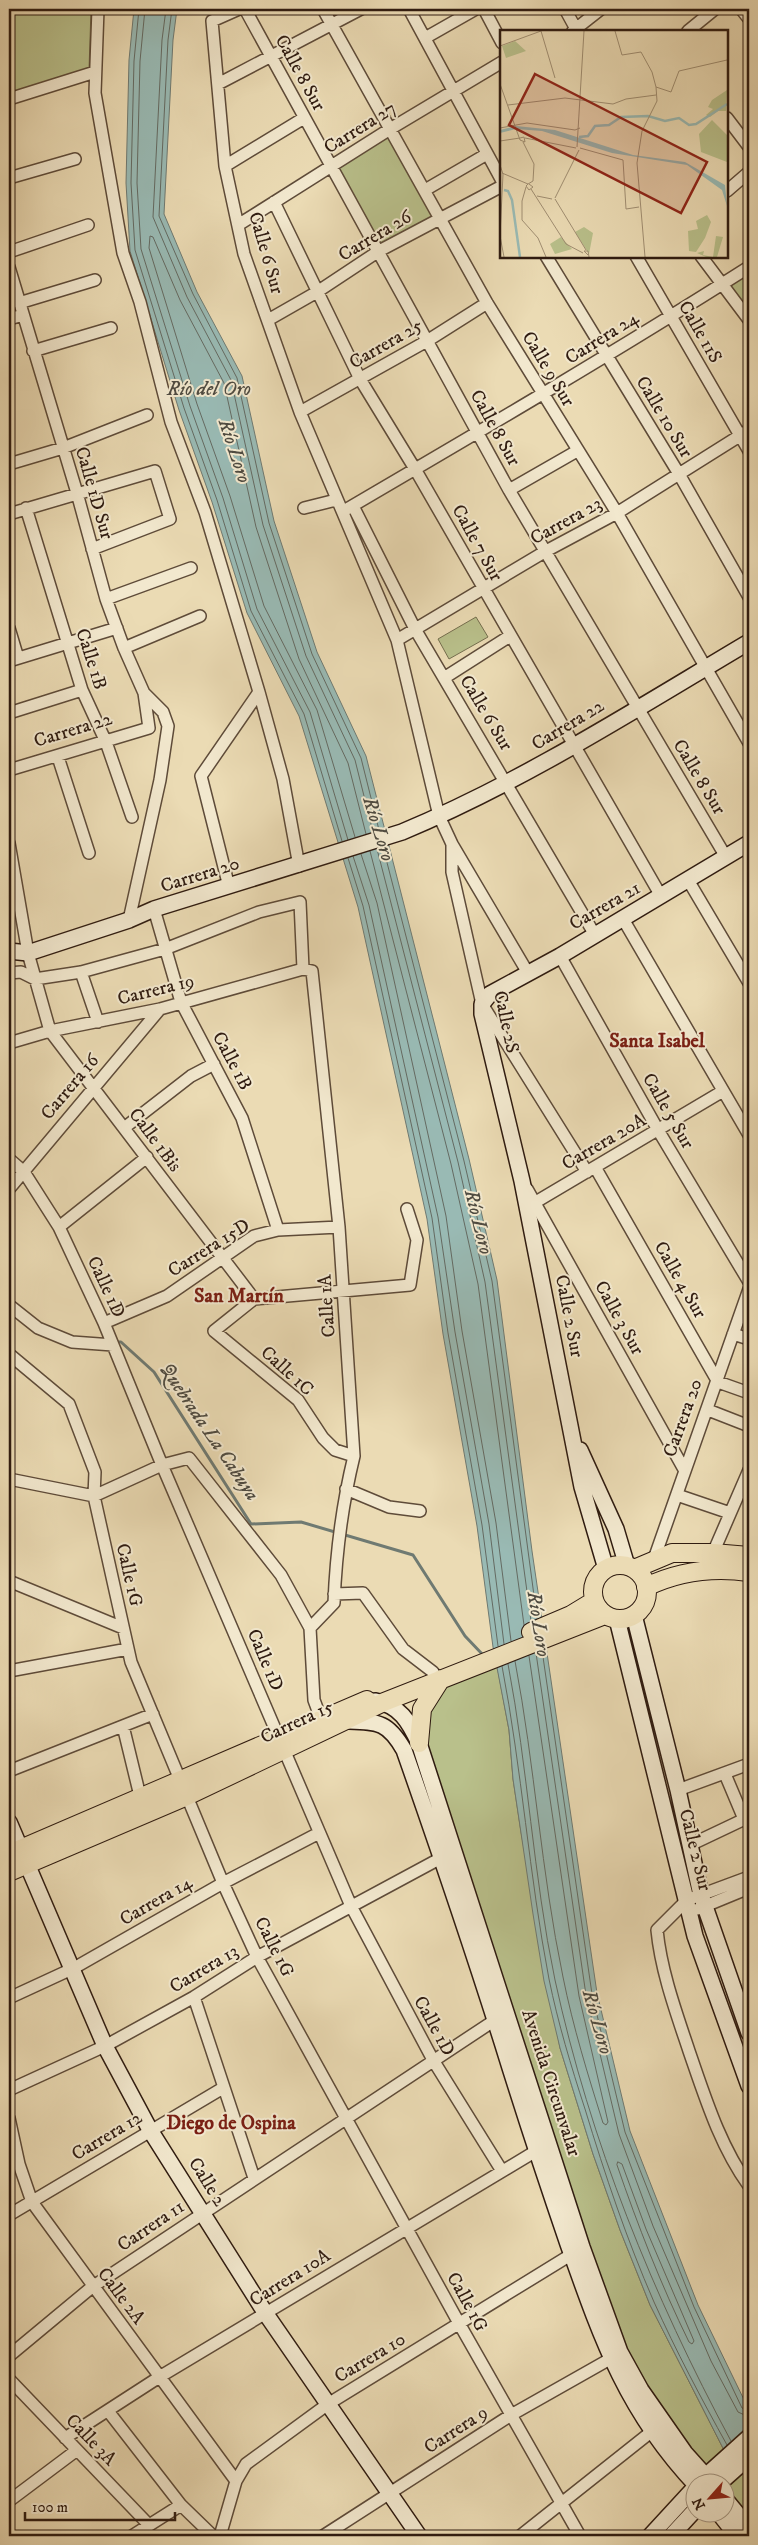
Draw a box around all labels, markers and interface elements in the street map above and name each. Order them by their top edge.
inset map [500,30,728,258]
street label: Calle 8 Sur [270,31,330,115]
street label: Carrera 27 [320,97,400,159]
street label: Carrera 26 [334,205,417,267]
street label: Calle 6 Sur [243,209,289,297]
street label: Calle 11S [673,297,727,367]
street label: Carrera 24 [561,306,644,370]
street label: Carrera 25 [345,314,427,374]
street label: Calle 9 Sur [517,327,579,411]
street label: Calle 10 Sur [631,372,697,462]
water label: Río del Oro [166,377,251,402]
street label: Calle 8 Sur [465,386,525,470]
water label: Río Loro [212,415,256,486]
street label: Calle 1D Sur [70,444,118,542]
street label: Carrera 23 [526,492,606,550]
street label: Calle 7 Sur [447,501,507,585]
street label: Calle 1B [70,625,112,693]
street label: Calle 6 Sur [454,671,518,755]
street label: Carrera 22 [528,694,609,756]
street label: Carrera 22 [31,707,116,753]
street label: Calle 8 Sur [668,735,730,819]
water label: Río Loro [356,793,400,864]
street label: Carrera 20 [158,852,242,898]
street label: Carrera 21 [565,876,645,936]
street label: Carrera 19 [115,969,197,1011]
street label: Calle 2S [488,989,524,1055]
street label: Calle 1B [207,1028,257,1094]
district label: Santa Isabel [609,1029,706,1054]
street label: Carrera 16 [36,1049,105,1125]
street label: Calle 5 Sur [637,1069,699,1153]
street label: Calle 1Bis [124,1103,186,1177]
street label: Carrera 20A [558,1108,651,1175]
water label: Río Loro [458,1186,498,1257]
street label: Carrera 15D [164,1214,254,1282]
street label: Calle 4 Sur [649,1237,711,1323]
street label: Calle 1D [82,1253,130,1321]
street label: Calle 1A [313,1273,341,1338]
street label: Calle 2 Sur [550,1273,588,1359]
street label: Calle 3 Sur [589,1277,649,1359]
district label: San Martín [194,1284,285,1309]
street label: Calle 1C [256,1341,318,1401]
water label: Quebrada La Cabuya [154,1358,264,1506]
street label: Carrera 20 [658,1376,708,1460]
street label: Calle 1G [111,1541,147,1609]
water label: Río Loro [520,1588,556,1659]
street label: Calle 1D [242,1626,288,1694]
street label: Carrera 15 [257,1695,338,1749]
street label: Calle 2 Sur [674,1807,716,1893]
street label: Carrera 14 [116,1871,197,1931]
street label: Calle 1G [249,1913,299,1981]
street label: Carrera 13 [166,1940,242,1998]
water label: Río Loro [576,1986,618,2057]
street label: Calle 1D [408,1992,460,2060]
street label: Avenida Circunvalar [516,2007,586,2159]
street label: Carrera 12 [68,2106,147,2166]
district label: Diego de Ospina [166,2111,296,2136]
street label: Calle 2 [183,2153,231,2211]
street label: Carrera 11 [113,2195,189,2257]
street label: Carrera 10A [245,2244,336,2312]
street label: Calle 2A [92,2263,150,2330]
street label: Calle 1G [441,2268,493,2336]
street label: Carrera 10 [330,2328,410,2388]
street label: Carrera 9 [420,2401,492,2459]
street label: Calle 3A [61,2409,122,2471]
north arrow [686,2472,736,2522]
scale bar [25,2490,175,2522]
text: N [688,2494,710,2513]
text: 100 m [32,2498,68,2517]

